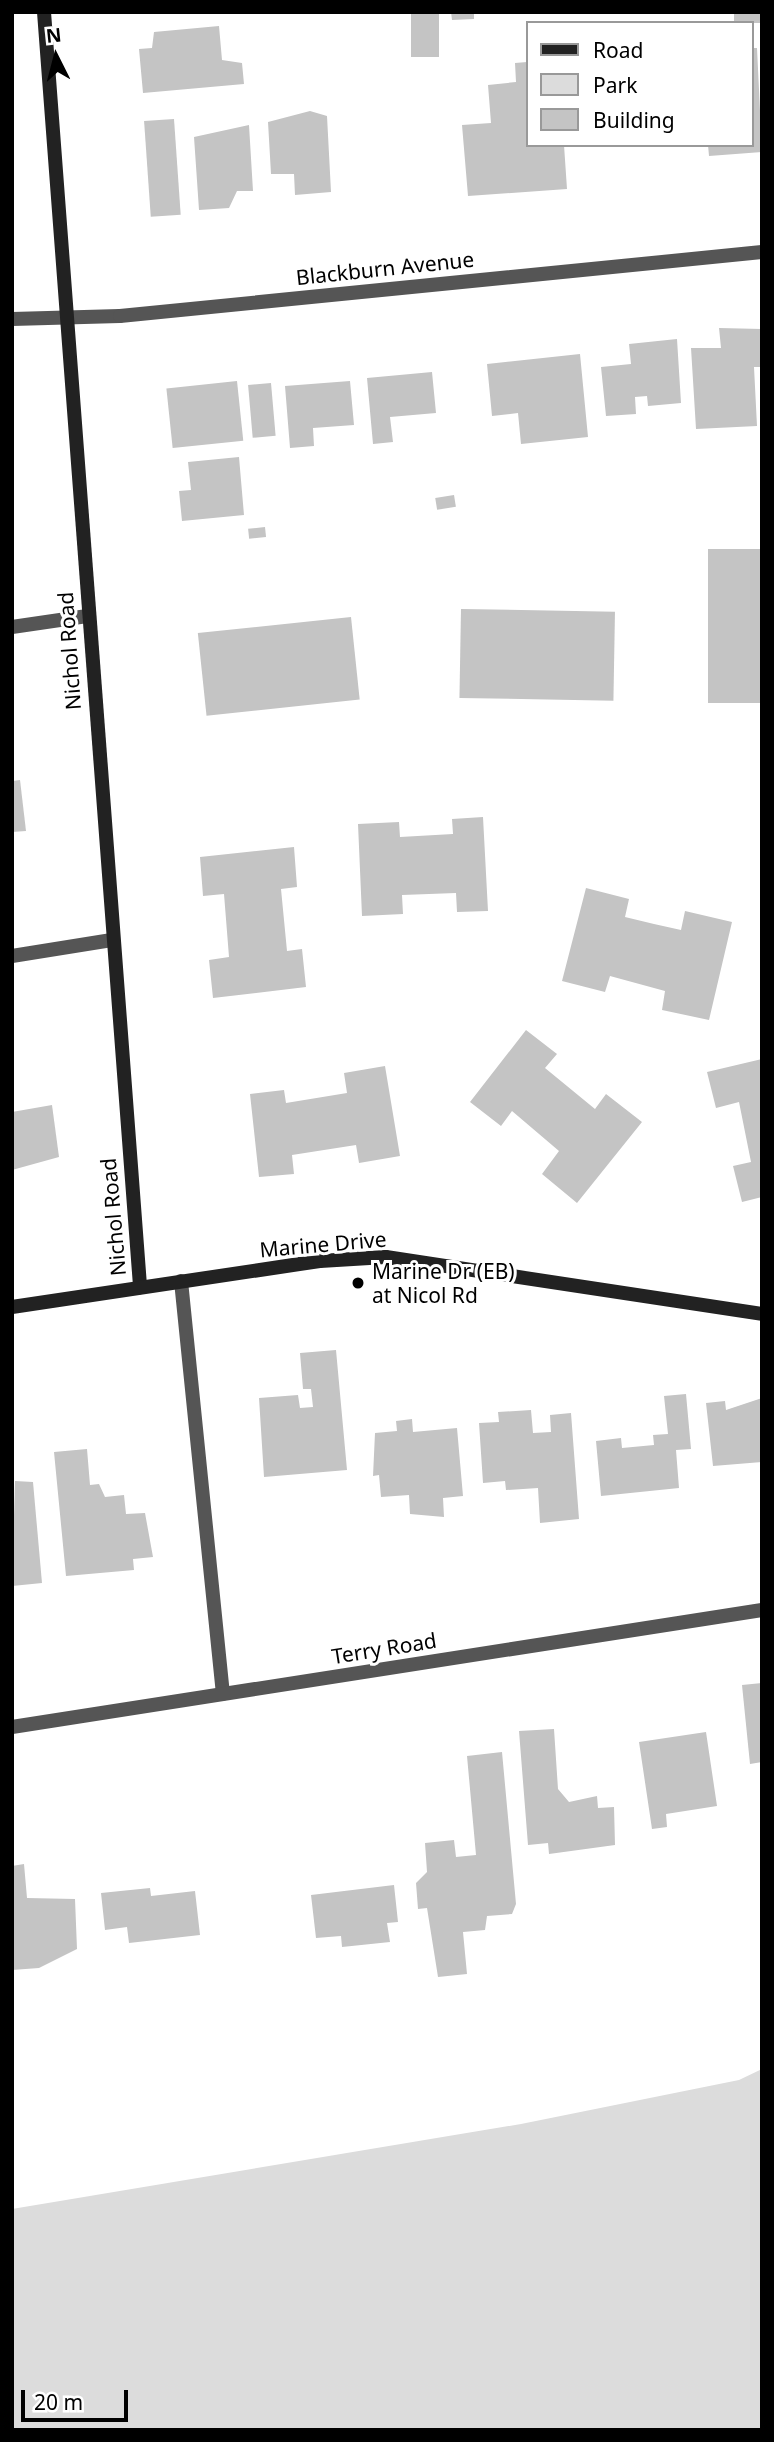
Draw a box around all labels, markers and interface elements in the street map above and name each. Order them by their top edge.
north arrow [21,21,91,91]
text: N [45,21,63,49]
legend [526,21,753,147]
text: Road [593,36,643,64]
text: Park [593,71,637,99]
text: Building [593,106,675,134]
street label: Blackburn Avenue [295,246,475,290]
street label: Nichol Road [52,591,86,711]
street label: Nichol Road [95,1157,131,1277]
street label: Marine Drive [259,1226,387,1262]
place label: Marine Dr (EB) at Nicol Rd [372,1258,515,1308]
marker: Marine Dr (EB) at Nicol Rd [350,1275,366,1291]
street label: Terry Road [330,1627,438,1669]
scale bar [24,2376,131,2420]
text: 20 m [34,2388,83,2416]

